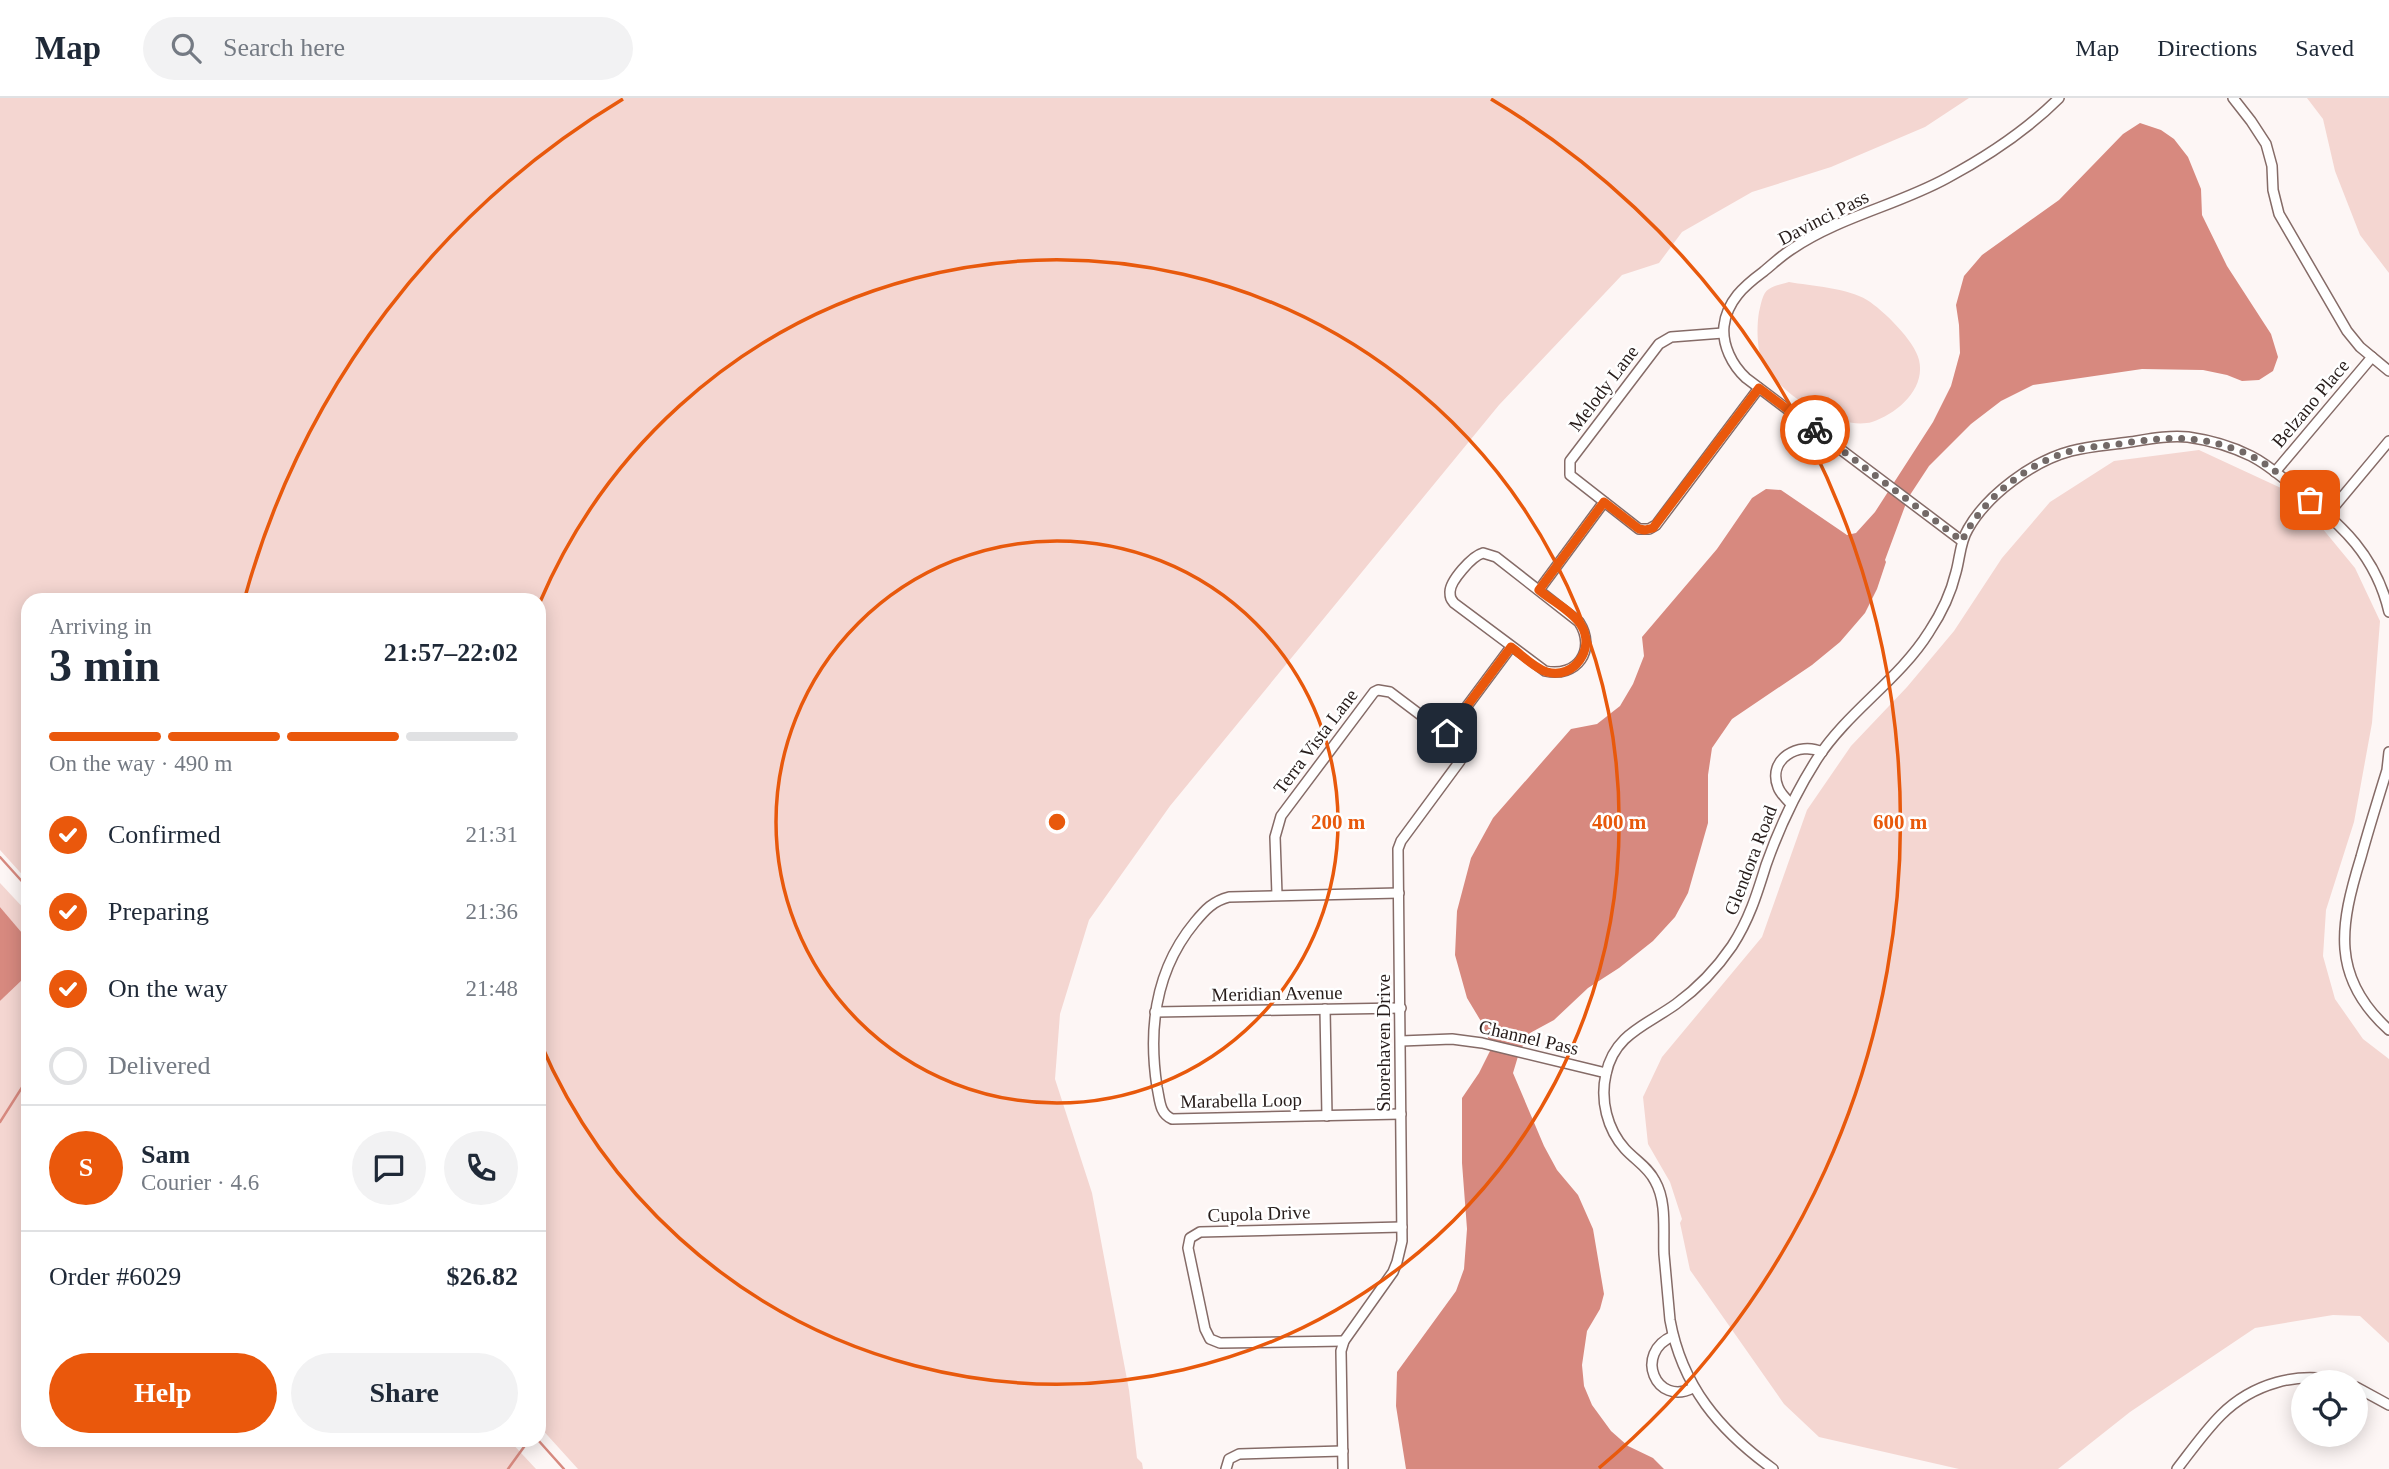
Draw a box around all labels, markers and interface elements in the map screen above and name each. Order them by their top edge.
search box [143,17,633,80]
icon: search [167,29,205,67]
text: Map [35,30,101,66]
text: Search here [223,33,345,62]
text: Map [2075,35,2119,61]
text: Directions [2157,35,2257,61]
text: Saved [2295,35,2354,61]
street label: Davinci Pass [1774,186,1872,249]
street label: Melody Lane [1564,341,1642,435]
street label: Belzano Place [2268,355,2353,451]
courier [1780,395,1850,465]
icon: bike [1796,411,1834,449]
pin [2280,470,2340,530]
icon: bag [2291,481,2329,519]
text: Arriving in [49,614,152,639]
text: 21:57–22:02 [384,638,518,667]
text: 3 min [49,640,160,691]
street label: Terra Vista Lane [1269,685,1362,798]
pin [1417,703,1477,763]
icon: home [1428,714,1466,752]
text: On the way · 490 m [49,751,232,776]
street label: Glendora Road [1720,802,1781,918]
centre of rings [1045,810,1069,834]
text: 200 m [1311,810,1366,834]
text: 400 m [1592,810,1647,834]
text: 600 m [1873,810,1928,834]
icon: check [49,816,87,854]
text: Confirmed [108,820,221,849]
text: 21:31 [466,822,518,847]
icon: check [49,893,87,931]
text: Preparing [108,897,209,926]
text: 21:36 [466,899,518,924]
icon: check [49,970,87,1008]
text: On the way [108,974,228,1003]
street label: Shorehaven Drive [1373,974,1394,1112]
text: 21:48 [466,976,518,1001]
street label: Meridian Avenue [1211,982,1343,1005]
street label: Channel Pass [1477,1016,1581,1059]
text: Delivered [108,1051,211,1080]
street label: Marabella Loop [1180,1089,1302,1112]
button: chat [352,1131,426,1205]
button: phone [444,1131,518,1205]
text: Sam [141,1140,190,1169]
text: S [79,1153,93,1182]
text: Courier · 4.6 [141,1170,259,1195]
street label: Cupola Drive [1207,1201,1311,1226]
text: Order #6029 [49,1262,181,1291]
text: $26.82 [447,1262,518,1291]
button: Help [49,1353,277,1433]
button: Share [291,1353,518,1433]
map controls [2291,1370,2368,1447]
button: locate [2291,1370,2368,1447]

